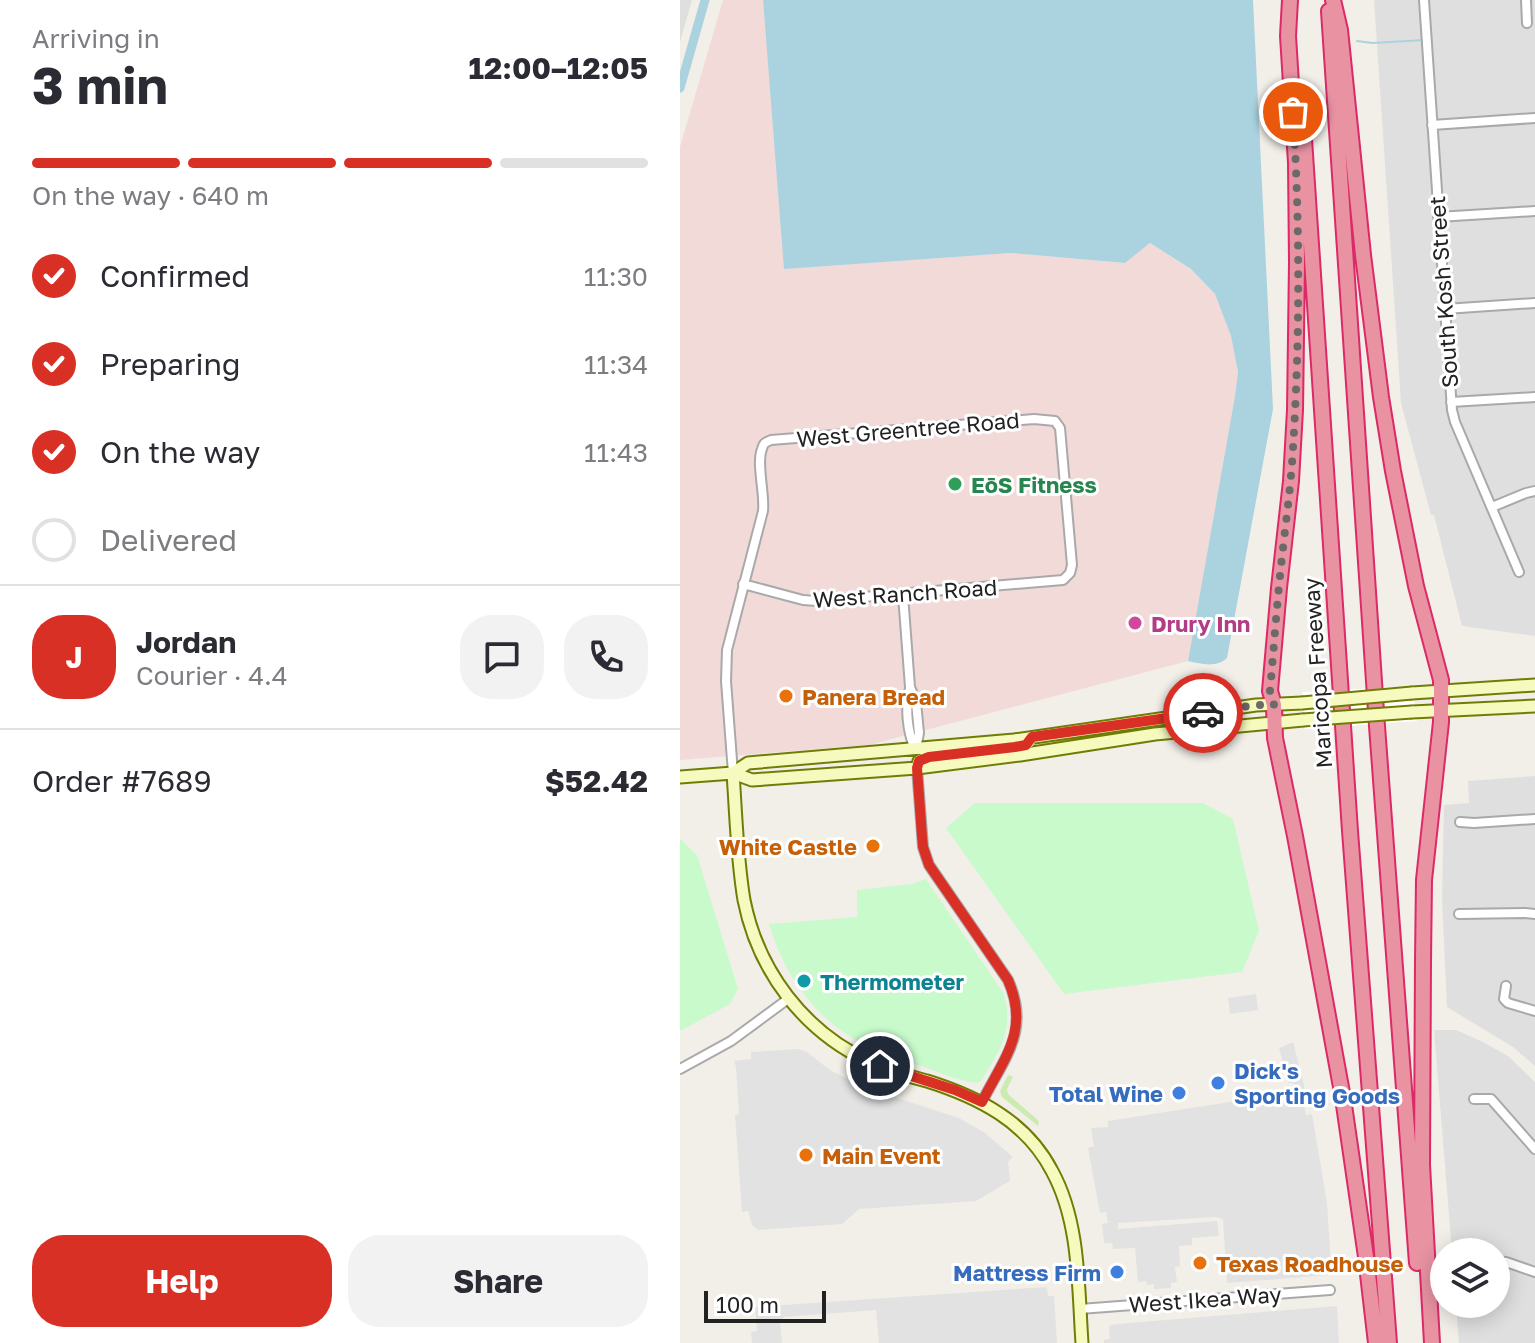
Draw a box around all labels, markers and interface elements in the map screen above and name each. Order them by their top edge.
text: Arriving in [32,23,160,54]
text: 12:00–12:05 [469,50,648,86]
text: 3 min [32,53,168,115]
pin [1259,78,1327,146]
icon: bag [1271,90,1315,134]
text: On the way · 640 m [32,180,269,211]
street label: South Kosh Street [1423,195,1463,389]
icon: check [32,254,76,298]
text: Confirmed [100,258,250,294]
text: 11:30 [584,261,648,292]
icon: check [32,342,76,386]
text: Preparing [100,346,241,382]
text: 11:34 [584,349,648,380]
street label: West Greentree Road [795,406,1021,452]
icon: check [32,430,76,474]
text: On the way [100,434,260,470]
text: 11:43 [584,437,648,468]
place label: EōS Fitness [971,471,1097,498]
marker: EōS Fitness [946,475,964,493]
text: Delivered [100,522,237,558]
street label: West Ranch Road [812,573,998,613]
street label: Maricopa Freeway [1297,577,1337,769]
place label: Drury Inn [1151,610,1250,637]
marker: Drury Inn [1126,614,1144,632]
button: chat [460,615,544,699]
button: phone [564,615,648,699]
text: Jordan [136,624,236,660]
text: J [65,639,83,675]
text: Courier · 4.4 [136,660,288,691]
courier [1163,673,1243,753]
place label: Panera Bread [802,683,945,710]
marker: Panera Bread [777,687,795,705]
icon: car [1181,691,1225,735]
text: Order #7689 [32,763,212,799]
text: $52.42 [545,763,648,799]
place label: White Castle [719,833,857,860]
marker: White Castle [864,837,882,855]
place label: Thermometer [820,968,965,995]
marker: Thermometer [795,972,813,990]
pin [846,1032,914,1100]
icon: home [858,1044,902,1088]
place label: Dick's Sporting Goods [1234,1057,1400,1109]
marker: Dick's Sporting Goods [1209,1074,1227,1092]
place label: Total Wine [1049,1080,1163,1107]
marker: Total Wine [1170,1084,1188,1102]
place label: Main Event [822,1142,941,1169]
marker: Main Event [797,1146,815,1164]
button: Help [32,1235,332,1327]
button: Share [348,1235,648,1327]
map controls [1430,1238,1510,1318]
button: layers [1430,1238,1510,1318]
place label: Texas Roadhouse [1216,1250,1404,1277]
marker: Texas Roadhouse [1191,1254,1209,1272]
place label: Mattress Firm [953,1259,1101,1286]
marker: Mattress Firm [1108,1263,1126,1281]
street label: West Ikea Way [1128,1280,1282,1318]
scale bar [704,1287,826,1323]
text: 100 m [716,1291,779,1318]

